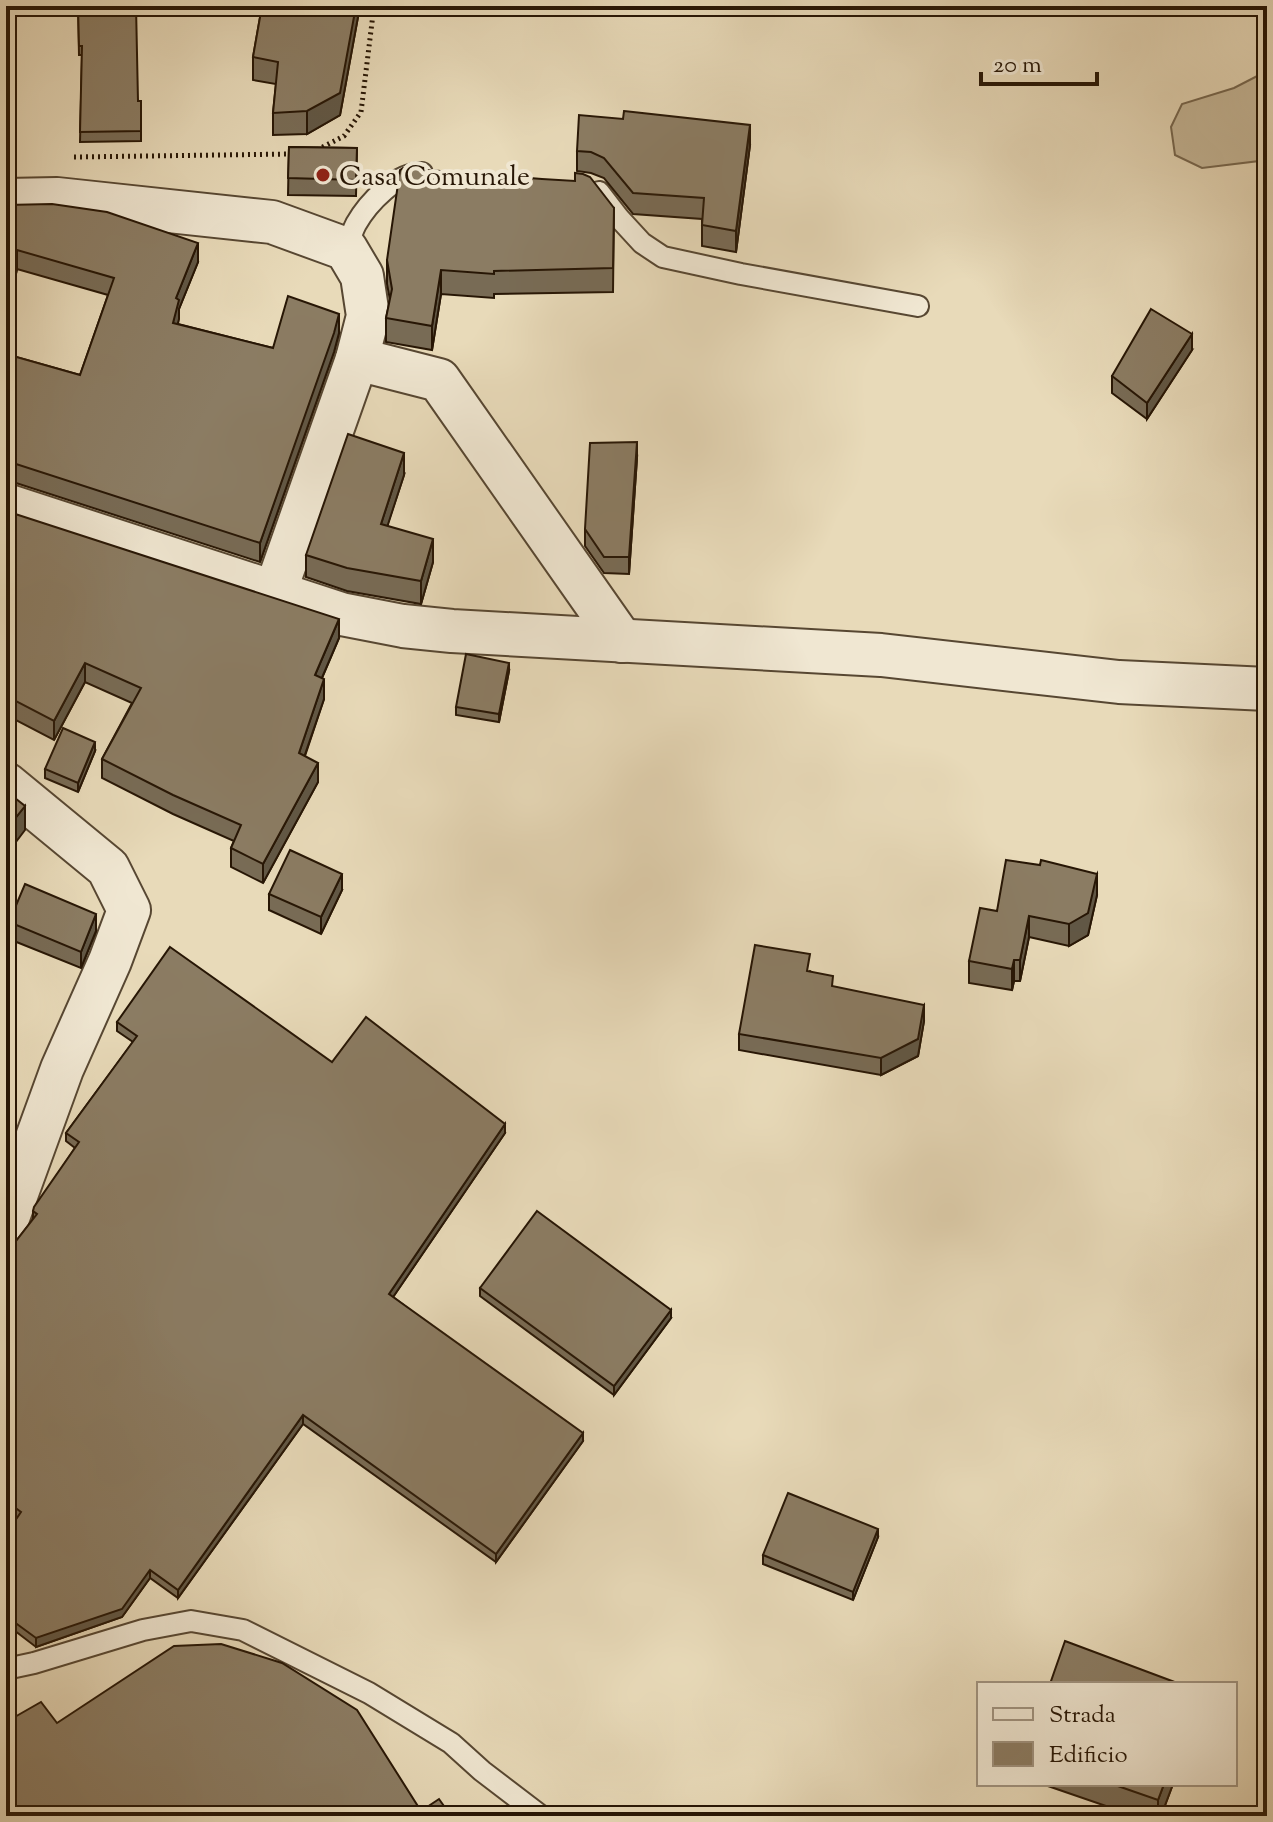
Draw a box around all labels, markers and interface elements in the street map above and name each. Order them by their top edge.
scale bar [981,36,1097,86]
text: 20 m [993,49,1042,83]
place label: Casa Comunale [339,158,530,198]
marker: Casa Comunale [314,166,332,184]
legend [977,1682,1237,1786]
text: Strada [1049,1699,1116,1733]
text: Edificio [1049,1739,1128,1773]

